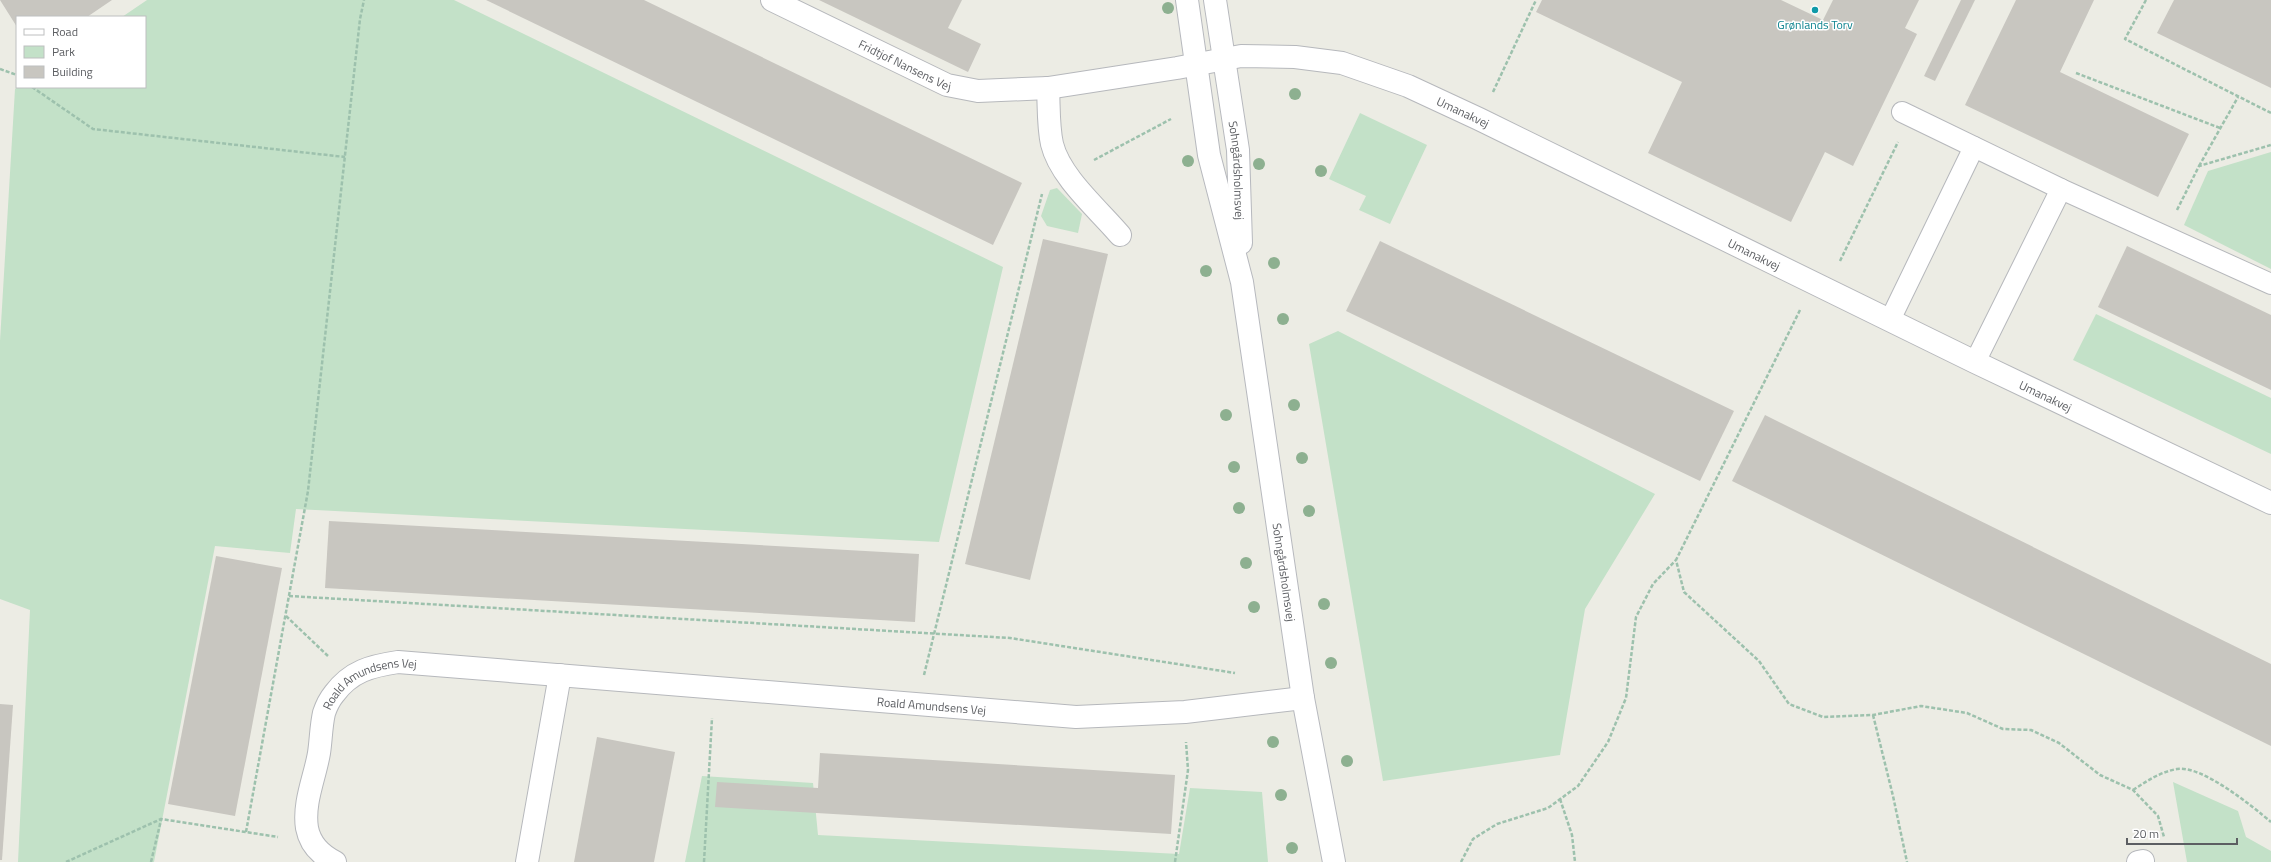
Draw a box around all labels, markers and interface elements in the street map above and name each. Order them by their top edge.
marker: Grønlands Torv [1810,5,1820,15]
place label: Grønlands Torv [1777,15,1853,34]
legend [16,16,146,88]
text: Road [52,22,78,41]
street label: Fridtjof Nansens Vej [855,34,953,95]
text: Park [52,42,75,61]
text: Building [52,62,93,81]
street label: Umanakvej [1434,91,1493,132]
street label: Sohngårdsholmsvej [1224,119,1250,220]
street label: Umanakvej [1725,233,1784,275]
street label: Umanakvej [2016,375,2075,416]
street label: Sohngårdsholmsvej [1268,522,1301,623]
street label: Roald Amundsens Vej [317,652,418,713]
street label: Roald Amundsens Vej [876,691,987,719]
scale bar [2127,820,2237,846]
text: 20 m [2133,824,2159,843]

